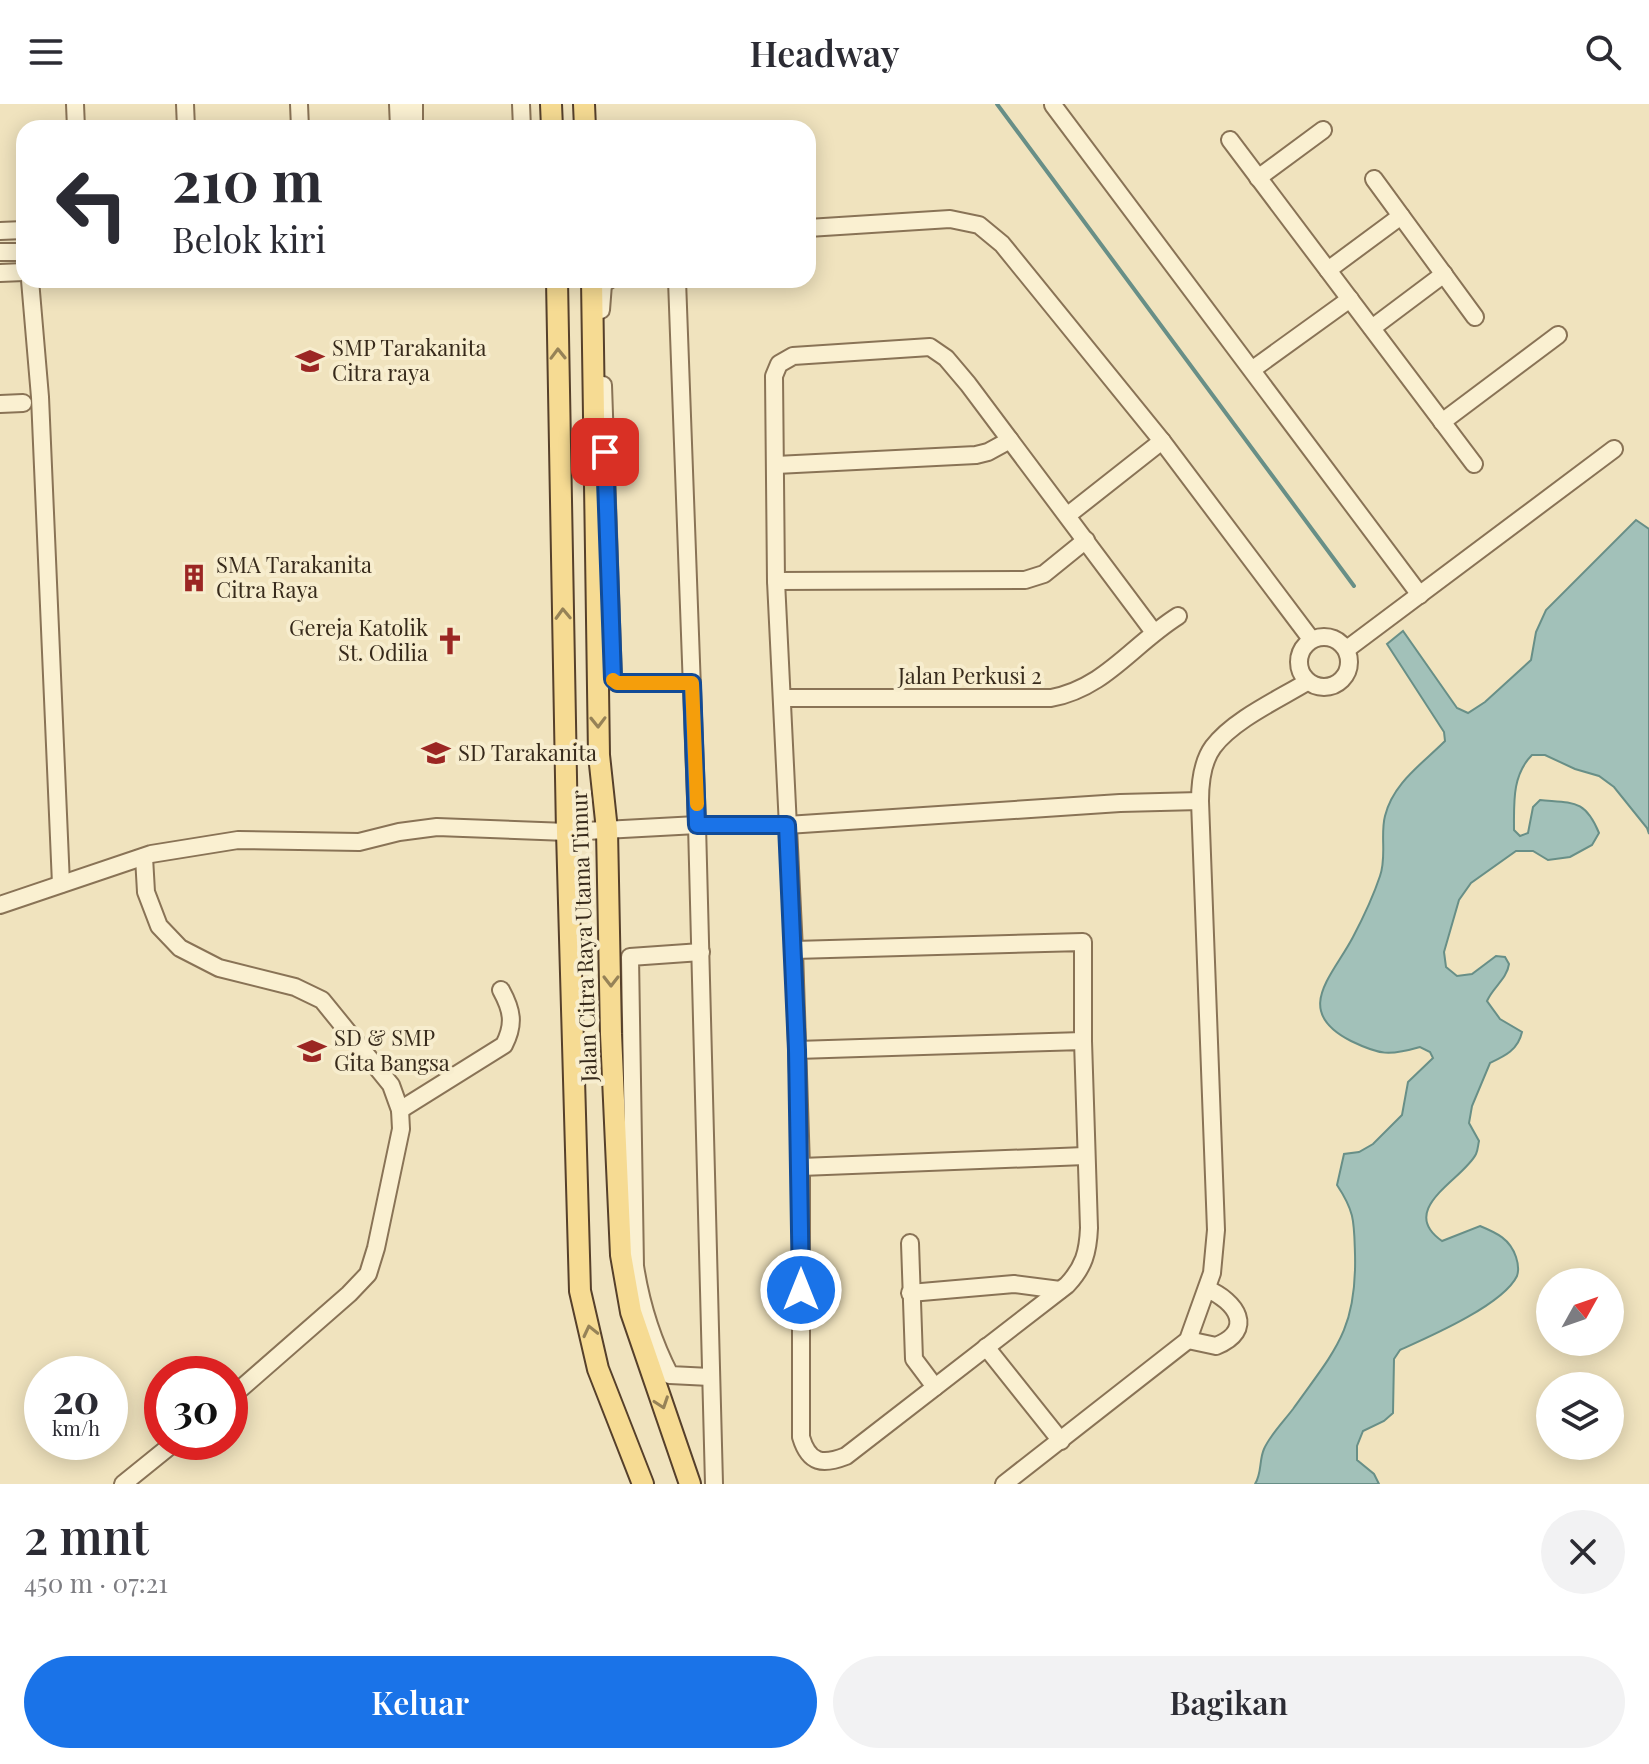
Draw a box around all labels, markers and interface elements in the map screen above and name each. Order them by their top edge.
text: Headway [750,28,899,76]
icon: menu [24,30,68,74]
icon: search [1581,30,1625,74]
text: 210 m [172,142,323,217]
icon: left [40,152,144,256]
text: Belok kiri [172,214,326,262]
place label: SMP Tarakanita Citra raya [332,332,487,387]
school or university icon: SMP Tarakanita Citra raya [295,346,325,376]
one-way arrow [549,347,567,360]
pin [571,418,639,486]
icon: arrive [583,430,627,474]
place label: SMA Tarakanita Citra Raya [216,549,372,604]
building icon: SMA Tarakanita Citra Raya [179,563,209,593]
one-way arrow [554,607,571,620]
place label: Gereja Katolik St. Odilia [289,612,428,667]
church icon: Gereja Katolik St. Odilia [435,626,465,656]
street label: Jalan Perkusi 2 [897,660,1042,690]
one-way arrow [589,716,607,729]
place label: SD Tarakanita [458,737,597,767]
school or university icon: SD Tarakanita [421,738,451,768]
street label: Jalan Citra Raya Utama Timur [563,789,603,1084]
one-way arrow [602,975,620,988]
place label: SD & SMP Gita Bangsa [334,1022,450,1077]
school or university icon: SD & SMP Gita Bangsa [297,1036,327,1066]
position arrow [759,1248,843,1332]
north arrow [1536,1268,1624,1356]
map controls [1536,1268,1624,1460]
one-way arrow [582,1325,599,1339]
speed limit sign: 30 [144,1356,248,1460]
text: 20 [53,1371,99,1424]
button: layers [1536,1372,1624,1460]
one-way arrow [653,1395,669,1409]
text: km/h [52,1414,100,1441]
text: 2 mnt [24,1503,149,1567]
button: close [1541,1510,1625,1594]
text: 450 m · 07:21 [24,1565,168,1600]
button: Keluar [24,1656,817,1748]
button: Bagikan [833,1656,1625,1748]

